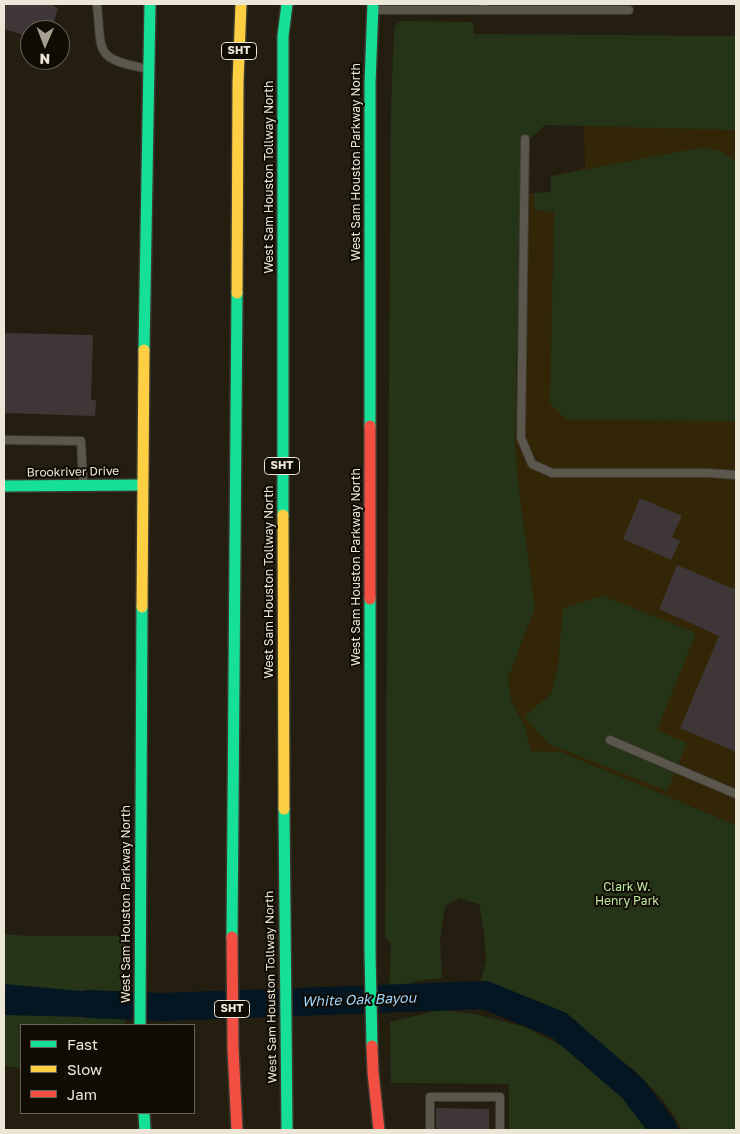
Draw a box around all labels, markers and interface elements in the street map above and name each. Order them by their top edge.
north arrow [20,20,70,70]
road number: SHT [222,42,256,59]
text: N [39,51,50,68]
street label: West Sam Houston Parkway North [349,63,363,261]
street label: West Sam Houston Tollway North [262,81,276,273]
road number: SHT [264,458,300,474]
street label: Brookriver Drive [27,464,119,480]
street label: West Sam Houston Parkway North [349,468,363,666]
street label: West Sam Houston Tollway North [262,486,276,678]
street label: West Sam Houston Parkway North [119,805,133,1003]
park label: Clark W. Henry Park [595,880,659,908]
street label: West Sam Houston Tollway North [262,890,280,1084]
water label: White Oak Bayou [302,990,416,1010]
road number: SHT [214,1001,250,1018]
legend [20,1024,195,1114]
text: Fast [67,1035,98,1053]
text: Slow [67,1060,102,1078]
text: Jam [67,1085,97,1103]

